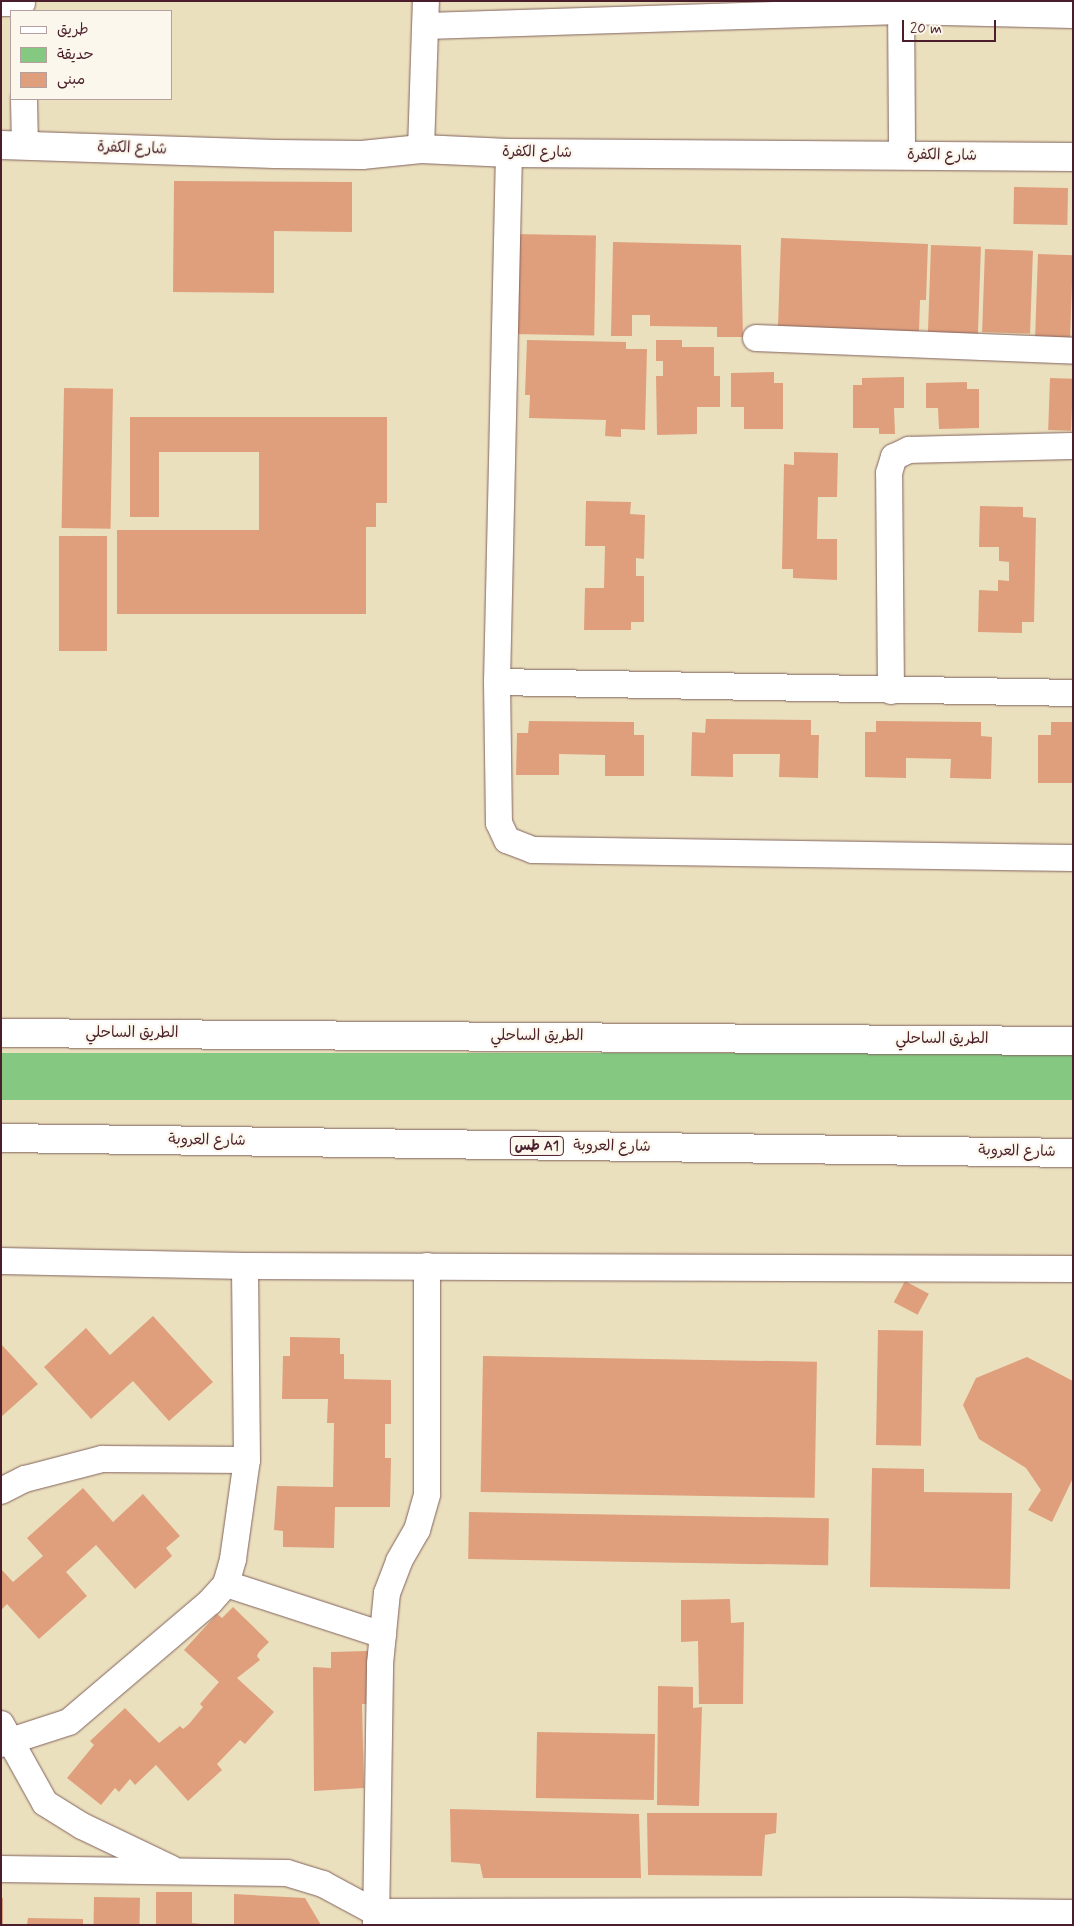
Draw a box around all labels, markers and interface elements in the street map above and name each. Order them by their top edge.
legend [10,10,172,100]
scale bar [904,10,998,42]
text: 20 m [910,19,942,39]
text: طريق [57,20,89,40]
text: حديقة [57,45,94,65]
text: مبنى [57,70,85,90]
street label: شارع الكفرة [97,139,167,159]
street label: شارع الكفرة [502,143,572,163]
street label: شارع الكفرة [907,146,977,166]
street label: الطريق الساحلي [85,1025,179,1043]
street label: الطريق الساحلي [490,1028,584,1046]
street label: الطريق الساحلي [895,1031,989,1049]
street label: شارع العروبة [168,1131,246,1151]
road number: طس A1 [510,1134,564,1158]
street label: شارع العروبة [573,1137,651,1157]
street label: شارع العروبة [978,1142,1056,1162]

